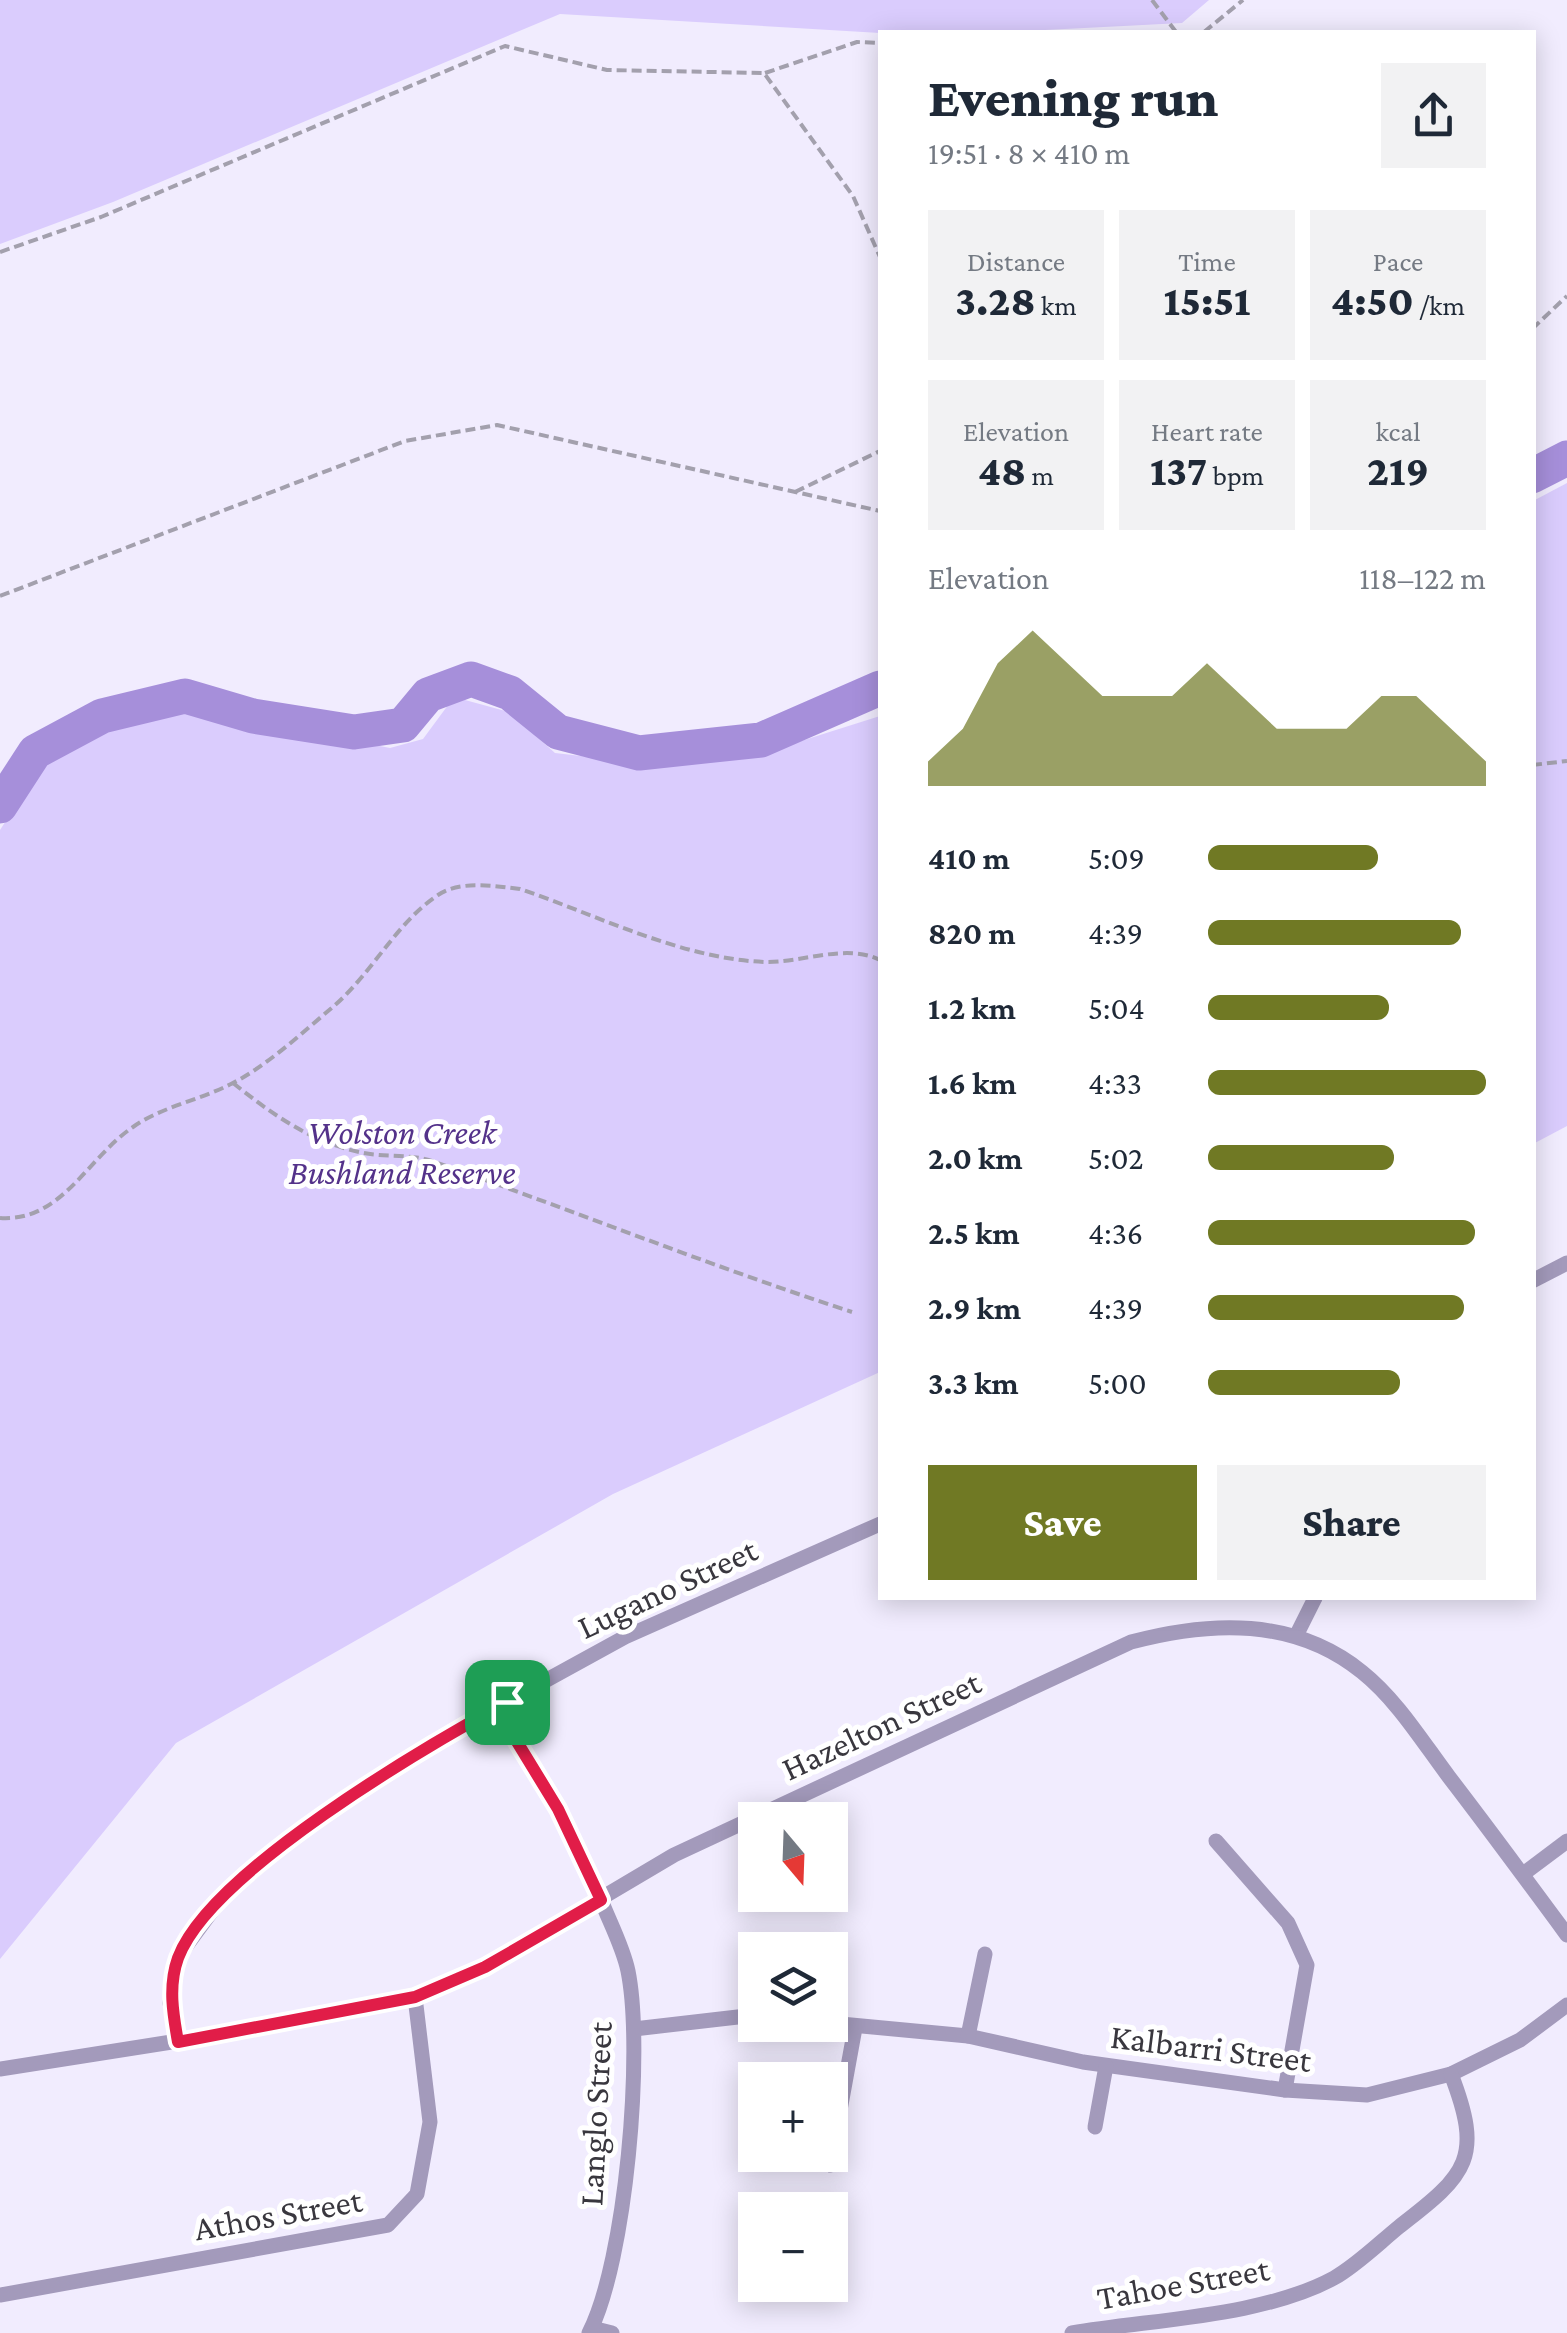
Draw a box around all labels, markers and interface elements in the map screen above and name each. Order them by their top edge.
button: share [1381,63,1486,168]
text: Evening run [928,67,1218,128]
text: 19:51 · 8 × 410 m [928,135,1130,171]
text: Distance [967,246,1065,277]
text: Time [1178,246,1236,277]
text: Pace [1373,246,1423,277]
text: 3.28 [955,277,1036,324]
text: 15:51 [1164,277,1250,324]
text: 4:50 [1331,277,1414,324]
text: km [1036,290,1077,321]
text: /km [1414,290,1465,321]
text: Elevation [963,416,1069,447]
text: Heart rate [1151,416,1263,447]
text: kcal [1375,416,1421,447]
text: 48 [978,447,1026,494]
text: 137 [1150,447,1207,494]
text: 219 [1367,447,1429,494]
text: m [1026,460,1054,491]
text: bpm [1207,460,1264,491]
text: Elevation [928,560,1049,596]
text: 118–122 m [1359,560,1486,596]
text: 410 m [928,840,1010,876]
text: 5:09 [1088,840,1145,876]
text: 820 m [928,915,1015,951]
text: 4:39 [1088,915,1143,951]
text: 1.2 km [928,990,1016,1026]
text: 5:04 [1088,990,1145,1026]
text: 1.6 km [928,1065,1017,1101]
text: 4:33 [1088,1065,1142,1101]
park label: Wolston Creek Bushland Reserve [288,1113,516,1192]
text: 2.0 km [928,1140,1023,1176]
text: 5:02 [1088,1140,1143,1176]
text: 2.5 km [928,1215,1020,1251]
text: 4:36 [1088,1215,1143,1251]
text: 2.9 km [928,1290,1021,1326]
text: 4:39 [1088,1290,1143,1326]
text: 3.3 km [928,1365,1019,1401]
text: 5:00 [1088,1365,1147,1401]
button: Save [928,1465,1197,1580]
button: Share [1217,1465,1486,1580]
street label: Lugano Street [571,1530,763,1647]
pin [465,1660,550,1745]
street label: Hazelton Street [776,1662,987,1788]
icon: arrive [480,1675,535,1730]
north arrow [738,1802,848,1912]
map controls [738,1802,848,2302]
button: layers [738,1932,848,2042]
street label: Kalbarri Street [1108,2017,1314,2080]
street label: Langlo Street [571,2020,620,2207]
button: + [738,2062,848,2172]
street label: Athos Street [191,2180,365,2248]
button: − [738,2192,848,2302]
street label: Tahoe Street [1094,2249,1273,2318]

